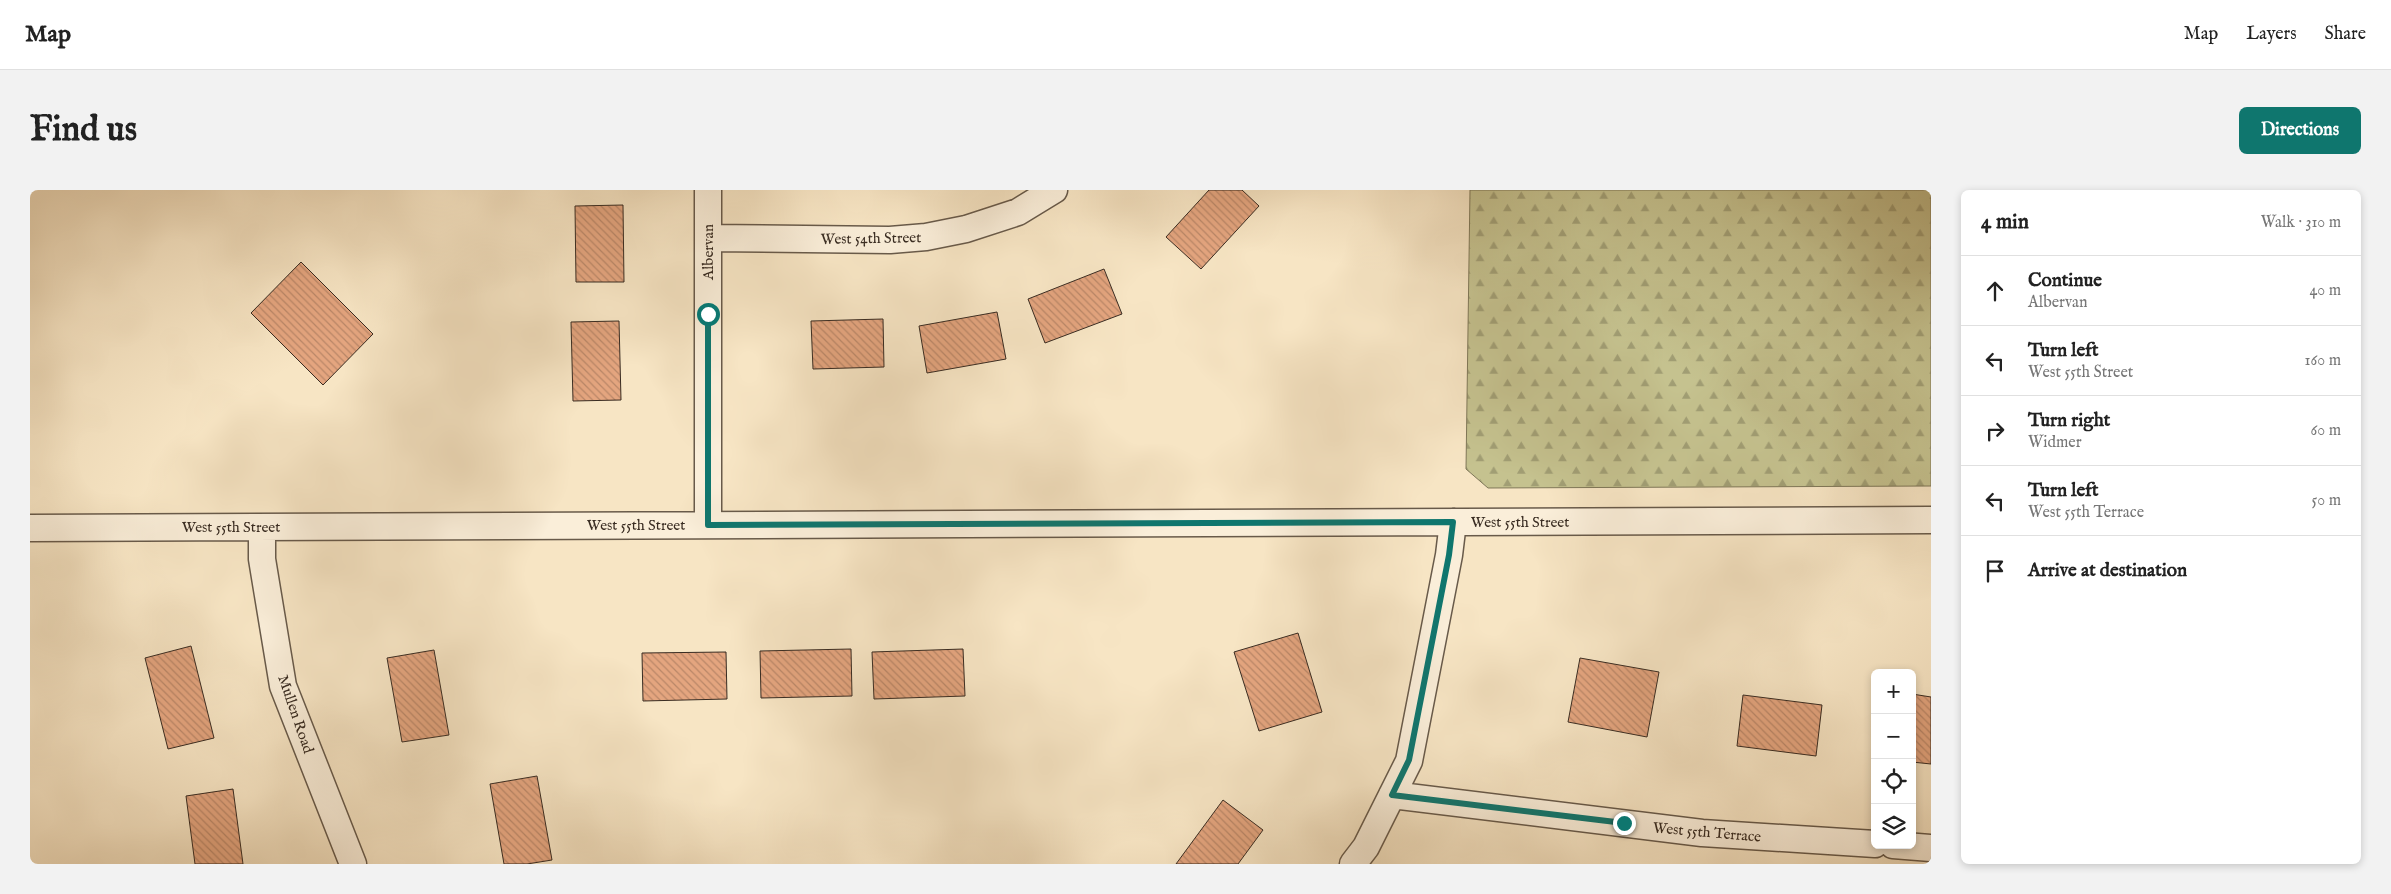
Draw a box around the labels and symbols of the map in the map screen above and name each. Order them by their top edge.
street label: Albervan [699,224,718,281]
street label: West 54th Street [821,228,921,249]
route start [697,303,720,326]
street label: West 55th Street [1471,513,1569,532]
street label: West 55th Street [587,516,685,535]
street label: West 55th Street [182,518,280,537]
street label: Mullen Road [273,672,318,757]
route end [1613,812,1636,835]
street label: West 55th Terrace [1652,818,1762,847]

